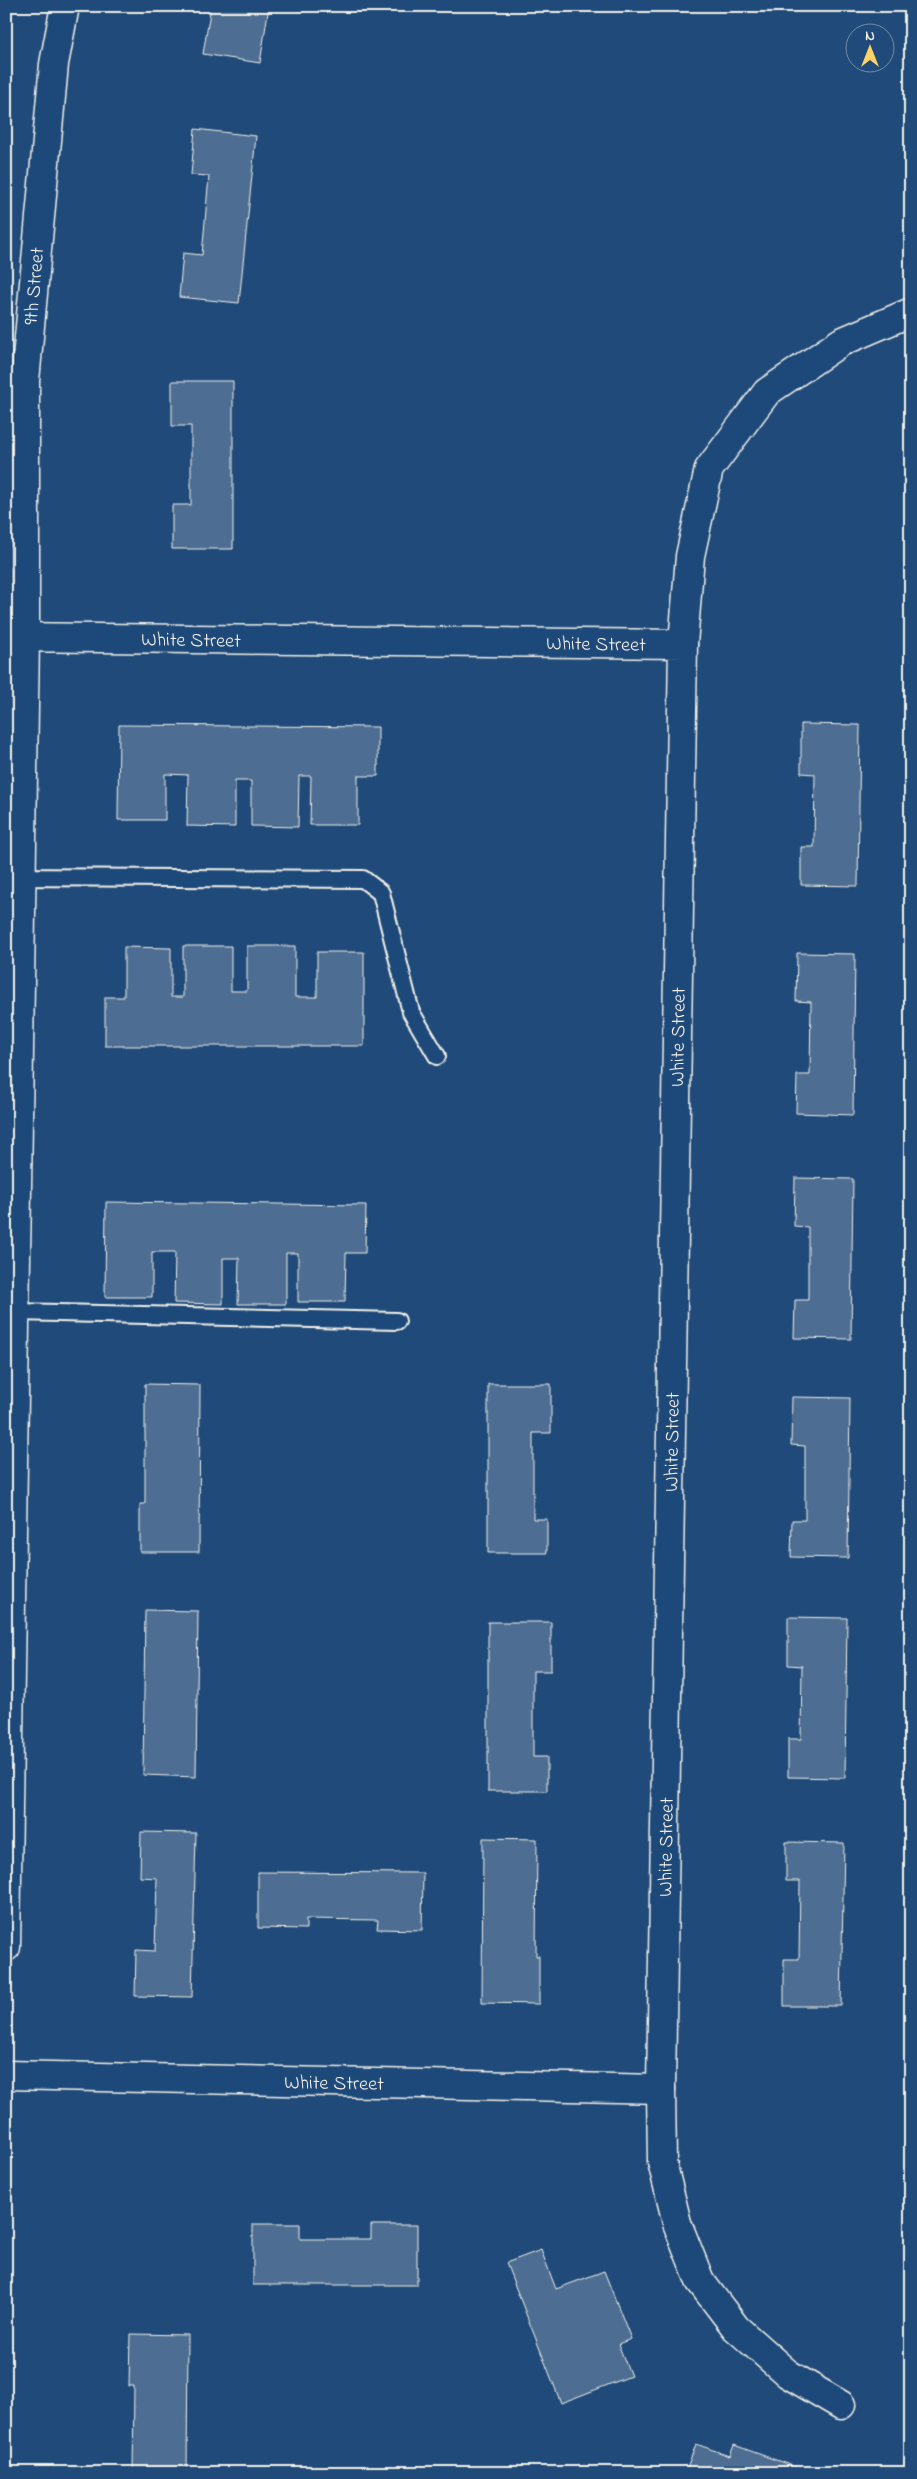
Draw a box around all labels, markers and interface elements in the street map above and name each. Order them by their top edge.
north arrow [844,22,894,72]
text: N [865,26,875,47]
street label: 9th Street [18,246,53,326]
street label: White Street [141,626,241,657]
street label: White Street [546,630,646,661]
street label: White Street [664,987,695,1087]
street label: White Street [658,1392,689,1492]
street label: White Street [652,1797,683,1897]
street label: White Street [284,2069,384,2100]

